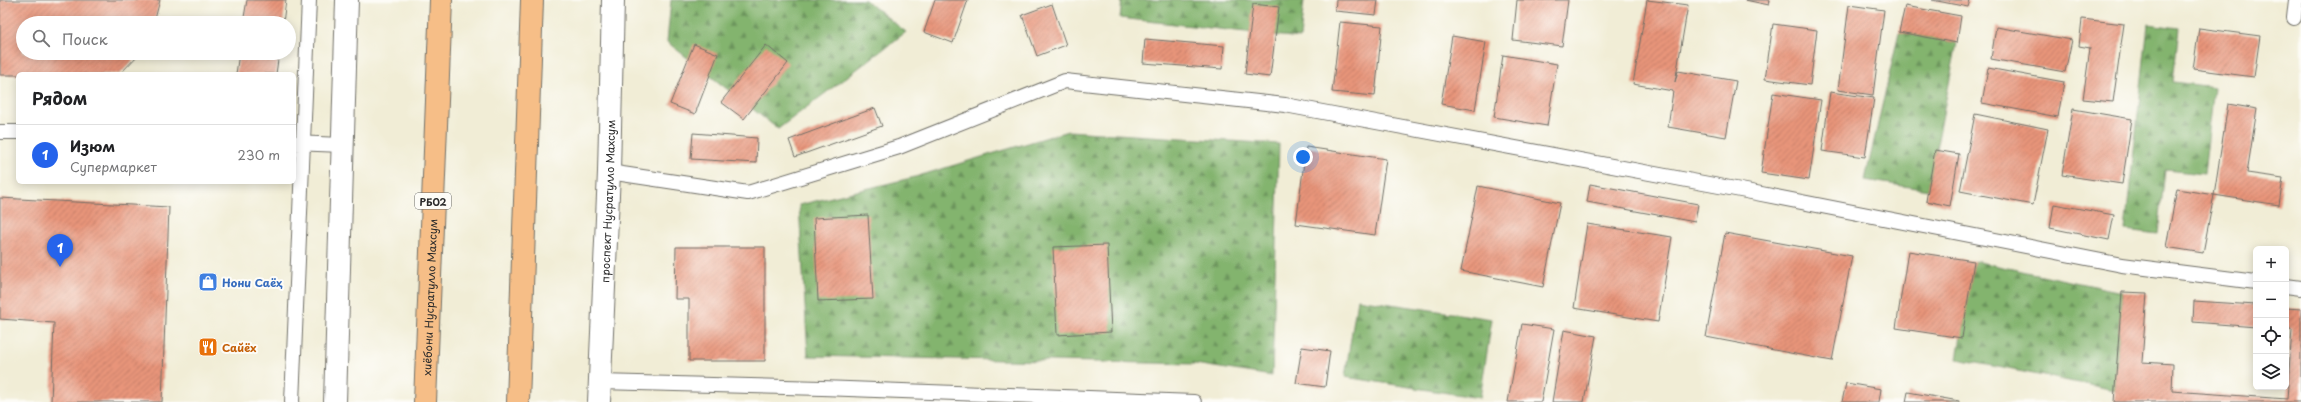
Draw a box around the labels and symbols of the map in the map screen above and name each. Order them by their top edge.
street label: проспект Нусратулло Махсум [596,119,619,283]
your location [1293,147,1313,167]
road number: РБ02 [415,193,451,209]
street label: хиёбони Нусратулло Махсум [418,218,441,376]
pin: 1 [47,234,73,267]
shop icon: Нони Саёҳ [197,271,219,293]
place label: Нони Саёҳ [222,274,283,291]
restaurant icon: Сайёх [197,336,219,358]
place label: Сайёх [222,339,256,356]

